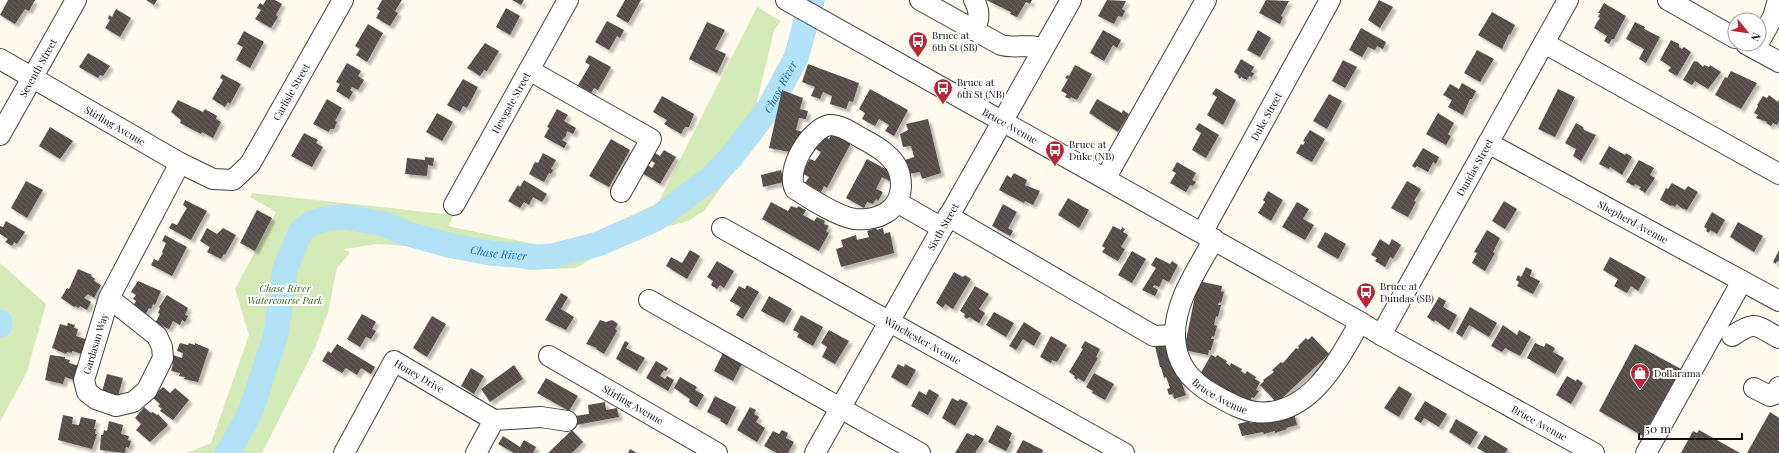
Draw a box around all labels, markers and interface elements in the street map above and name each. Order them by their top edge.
north arrow [1727,12,1767,52]
place label: Bruce at 6th St (SB) [932,28,978,54]
bus stop icon: Bruce at 6th St (SB) [907,30,929,58]
text: N [1748,30,1765,44]
street label: Seventh Street [16,36,60,100]
water label: Chase River [760,58,800,116]
street label: Carlisle Street [269,60,313,123]
street label: Hewgate Street [488,69,534,136]
place label: Bruce at 6th St (NB) [957,75,1005,101]
bus stop icon: Bruce at 6th St (NB) [932,77,954,105]
street label: Duke Street [1247,90,1285,143]
street label: Stirling Avenue [82,102,148,149]
street label: Bruce Avenue [980,105,1040,147]
street label: Dundas Street [1453,136,1496,199]
place label: Bruce at Duke (NB) [1069,137,1114,163]
bus stop icon: Bruce at Duke (NB) [1044,139,1066,167]
street label: Shepherd Avenue [1595,197,1671,247]
street label: Sixth Street [924,200,962,253]
water label: Chase River [469,241,528,263]
place label: Bruce at Dundas (SB) [1380,279,1434,305]
park label: Chase River Watercourse Park [247,281,323,307]
bus stop icon: Bruce at Dundas (SB) [1355,281,1377,309]
street label: Gardasan Way [79,311,111,376]
street label: Winchester Avenue [881,313,964,367]
street label: Honey Drive [392,356,447,396]
shop icon: Dollarama [1629,362,1651,390]
place label: Dollarama [1654,366,1701,380]
street label: Bruce Avenue [1189,375,1249,417]
street label: Stirling Avenue [600,381,666,428]
street label: Bruce Avenue [1509,402,1570,444]
scale bar [1639,415,1742,441]
text: 50 m [1645,420,1671,436]

